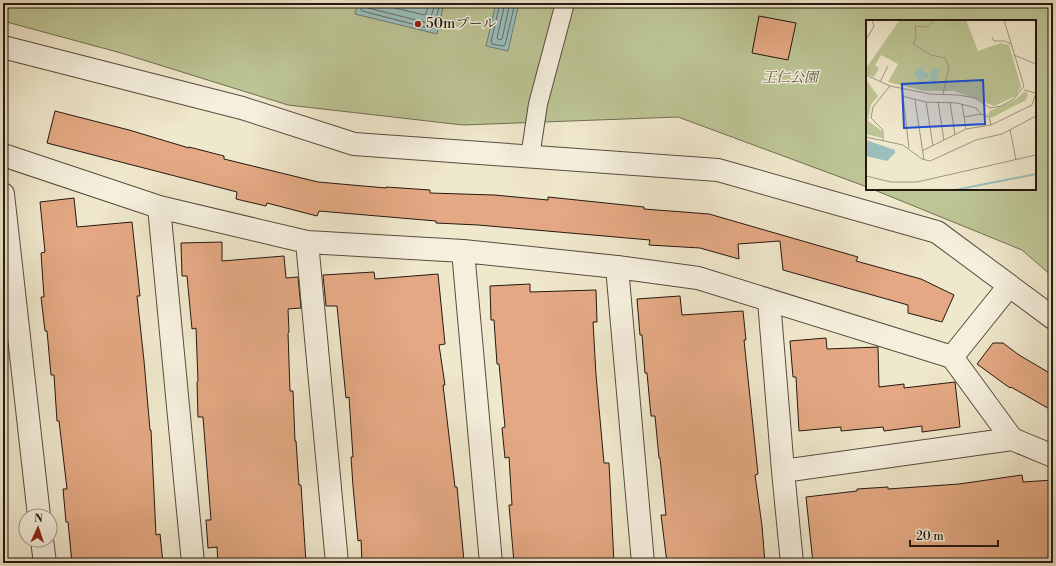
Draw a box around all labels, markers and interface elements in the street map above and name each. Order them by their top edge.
place label: 50mプール [426,15,497,33]
marker: 50mプール [413,19,423,29]
inset map [866,20,1036,190]
park label: 王仁公園 [762,69,820,87]
north arrow [18,508,58,548]
text: N [34,512,43,526]
scale bar [910,522,998,548]
text: 20 m [916,529,944,544]

